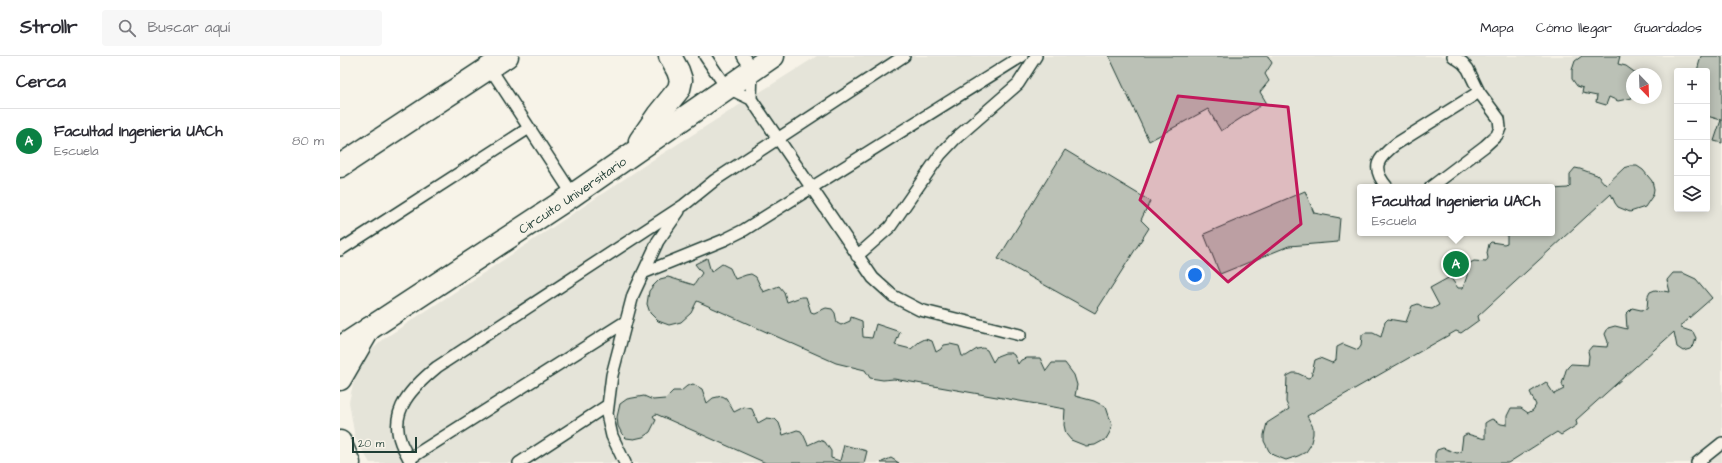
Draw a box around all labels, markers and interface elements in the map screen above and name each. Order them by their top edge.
search box [102,10,382,46]
text: Strollr [20,14,78,41]
icon: search [116,17,138,39]
text: Buscar aquí [148,17,230,38]
text: Mapa [1480,18,1514,38]
text: Cómo llegar [1536,18,1612,38]
text: Guardados [1634,18,1702,38]
north arrow [1626,68,1662,104]
map controls [1674,68,1710,212]
button: + [1674,68,1710,104]
text: Cerca [16,70,66,94]
button: − [1674,104,1710,140]
text: Facultad Ingenieria UACh [54,121,223,142]
text: A [25,132,33,150]
text: 80 m [292,132,324,150]
button: locate [1674,140,1710,176]
text: Escuela [54,142,99,160]
street label: Circuito Universitario [515,152,631,239]
button: layers [1674,176,1710,212]
popup [1357,184,1555,236]
text: Facultad Ingenieria UACh [1372,191,1540,212]
text: Escuela [1372,212,1416,230]
pin: A [1443,249,1469,279]
your location [1185,265,1205,285]
scale bar [352,435,417,454]
text: 20 m [358,436,384,451]

